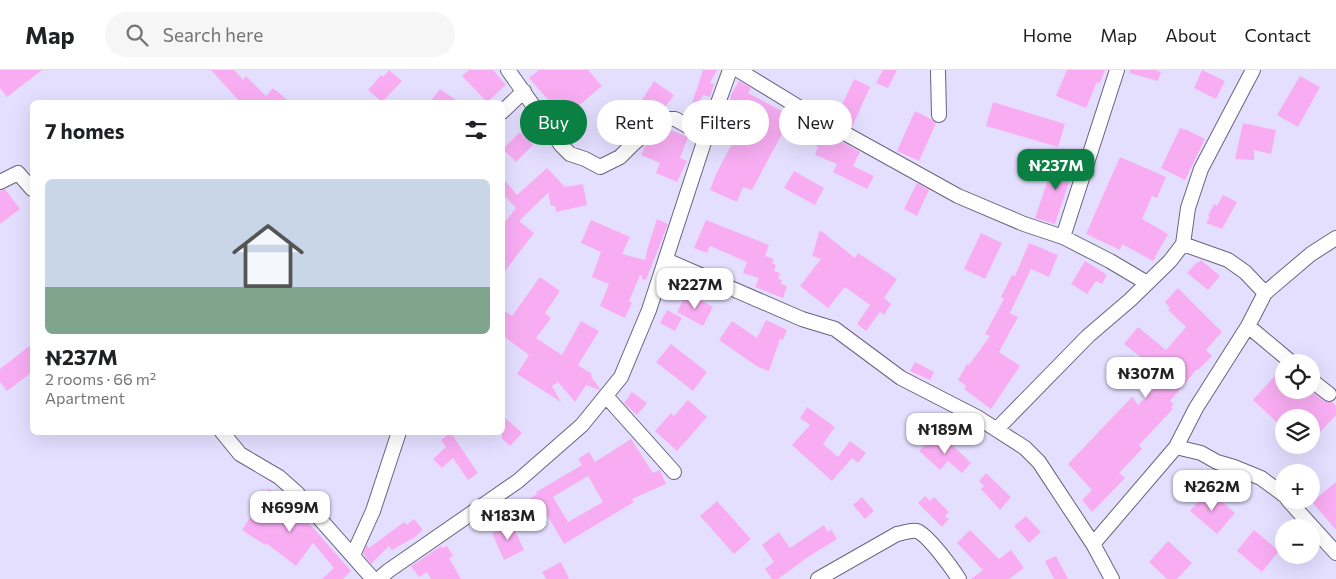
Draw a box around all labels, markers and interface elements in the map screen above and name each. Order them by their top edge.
search box [105,12,455,57]
text: Map [25,20,75,49]
icon: search [123,21,151,49]
text: Search here [163,23,263,46]
text: Home [1023,24,1072,46]
text: Map [1100,24,1137,46]
text: About [1165,24,1217,46]
text: Contact [1245,24,1311,46]
chip: Buy [520,100,587,145]
chip: Rent [597,100,672,145]
chip: Filters [682,100,769,145]
chip: New [779,100,852,145]
icon: filters [462,116,490,144]
text: 7 homes [45,118,124,143]
pin: ₦237M [1021,148,1091,191]
text: ₦237M [1028,155,1084,174]
icon: home [223,211,313,301]
pin: ₦227M [660,268,730,310]
text: ₦227M [667,274,723,293]
text: ₦237M [45,344,118,369]
map controls [1275,354,1320,564]
button: locate [1275,354,1320,399]
pin: ₦307M [1111,356,1181,399]
text: ₦307M [1117,363,1175,382]
text: 2 rooms · 66 m² [45,369,156,388]
text: Apartment [45,388,125,407]
button: layers [1275,409,1320,454]
pin: ₦189M [910,412,980,455]
text: ₦189M [917,419,973,438]
button: + [1275,464,1320,509]
pin: ₦262M [1177,470,1247,512]
text: ₦262M [1184,476,1240,495]
pin: ₦699M [255,490,325,533]
text: ₦699M [261,497,319,516]
pin: ₦183M [473,498,543,541]
text: ₦183M [480,505,536,524]
button: − [1275,519,1320,564]

